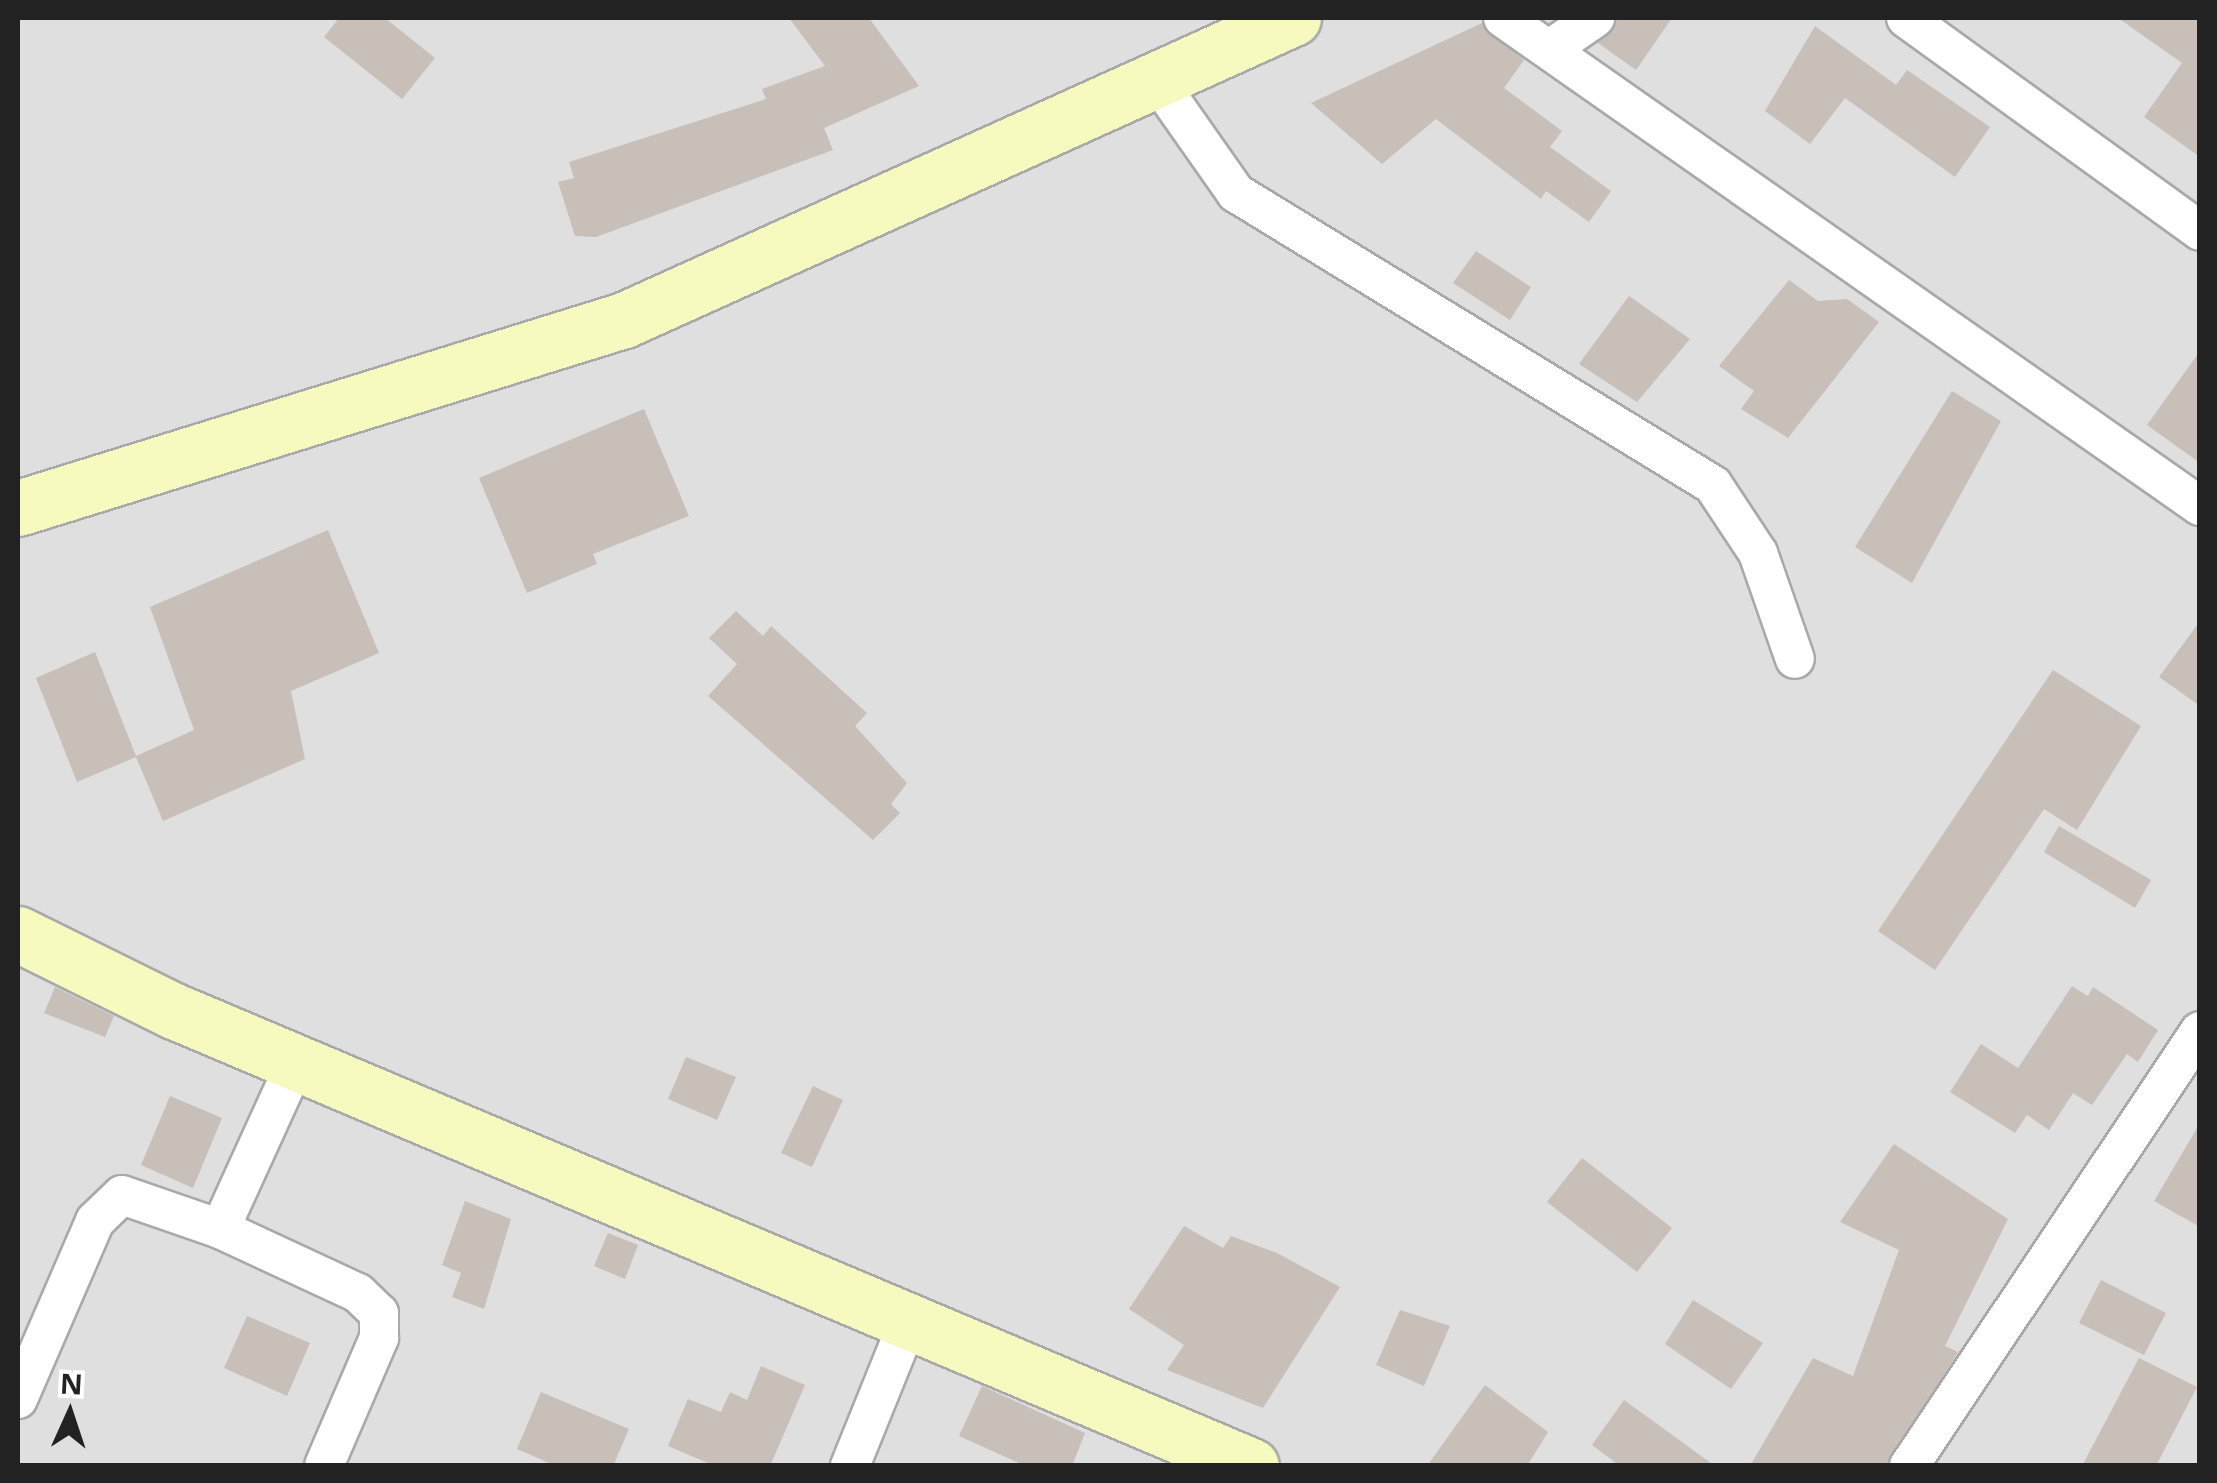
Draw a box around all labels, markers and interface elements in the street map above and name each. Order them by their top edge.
north arrow [20,1363,120,1463]
text: N [59,1363,84,1403]

